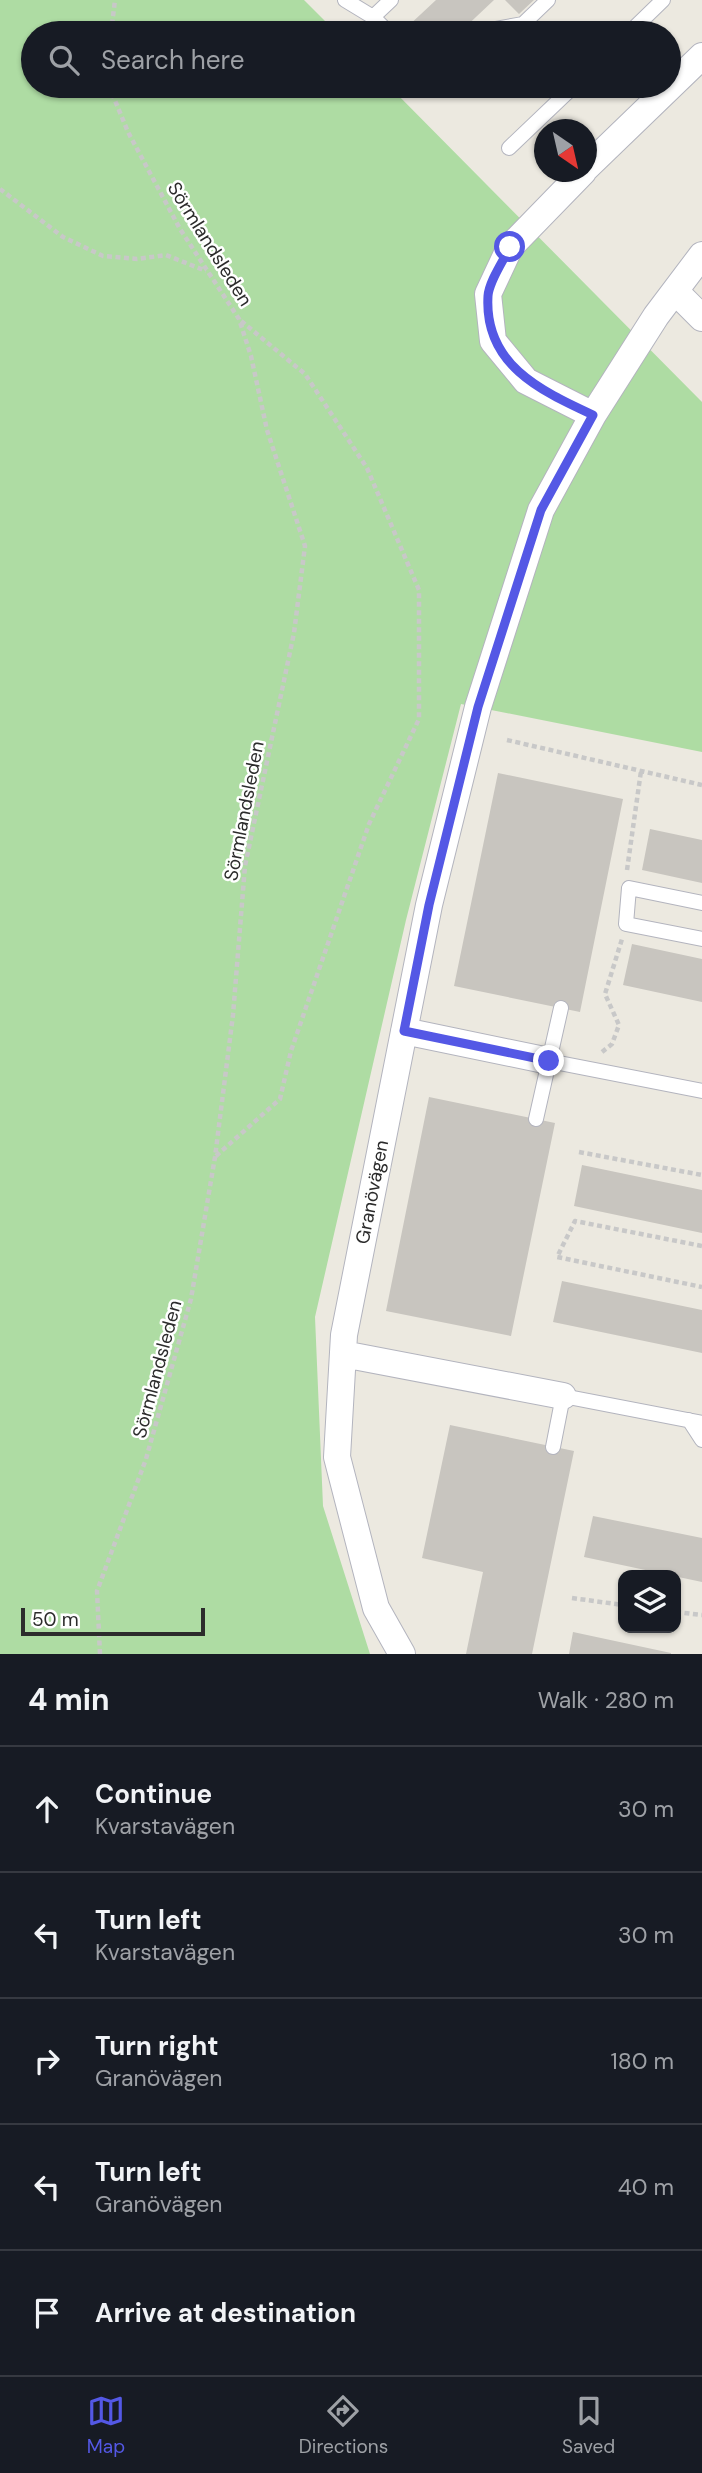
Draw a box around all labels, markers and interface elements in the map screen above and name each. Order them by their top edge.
search box [21,21,681,98]
icon: search [45,41,83,79]
text: Search here [101,43,244,77]
north arrow [534,119,597,182]
street label: Sörmlandsleden [162,177,258,311]
route start [494,231,525,262]
street label: Sörmlandsleden [218,739,270,883]
route end [533,1045,564,1076]
street label: Granövägen [350,1138,394,1246]
street label: Sörmlandsleden [127,1297,187,1441]
map controls [618,1570,681,1633]
button: layers [618,1570,681,1633]
scale bar [21,1605,205,1637]
text: 50 m [32,1607,79,1632]
text: 4 min [28,1680,110,1719]
text: Walk · 280 m [538,1685,674,1715]
text: Continue [95,1777,212,1811]
icon: ahead [28,1790,66,1828]
text: 30 m [618,1794,674,1824]
text: Kvarstavägen [95,1811,235,1841]
text: Turn left [95,1903,202,1937]
icon: left [28,1916,66,1954]
text: 30 m [618,1920,674,1950]
text: Kvarstavägen [95,1937,235,1967]
text: Turn right [95,2029,219,2063]
icon: right [28,2042,66,2080]
text: 180 m [610,2046,674,2076]
text: Granövägen [95,2063,222,2093]
text: Turn left [95,2155,202,2189]
icon: left [28,2168,66,2206]
text: 40 m [618,2172,674,2202]
text: Granövägen [95,2189,222,2219]
icon: arrive [28,2294,66,2332]
text: Arrive at destination [95,2296,356,2330]
tab: Map [87,2392,125,2459]
tab: Directions [299,2392,388,2459]
tab: Saved [562,2392,615,2459]

